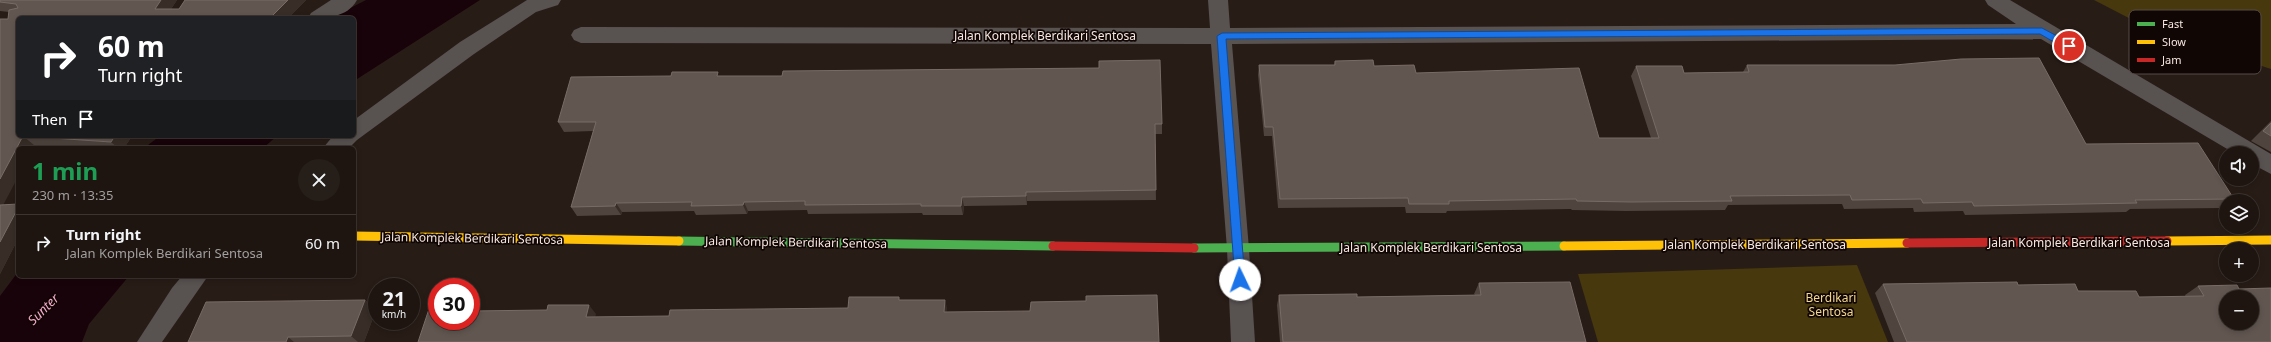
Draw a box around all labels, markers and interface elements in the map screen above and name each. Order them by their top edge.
legend [2129,10,2261,74]
text: Fast [2162,16,2183,31]
text: 60 m [98,27,165,65]
street label: Jalan Komplek Berdikari Sentosa [953,27,1136,44]
pin [2052,29,2086,63]
icon: right [32,32,84,84]
text: Slow [2162,34,2186,49]
icon: arrive [2058,35,2080,57]
text: Jam [2161,52,2181,67]
text: Turn right [98,63,182,87]
icon: arrive [75,108,97,130]
text: Then [32,109,67,129]
map controls [2219,146,2259,330]
button: sound [2219,146,2259,186]
text: 1 min [32,154,98,187]
button: close [298,159,340,201]
text: 230 m · 13:35 [32,186,113,204]
button: layers [2219,194,2259,234]
text: Turn right [66,224,141,244]
street label: Jalan Komplek Berdikari Sentosa [380,228,563,248]
icon: right [32,232,54,254]
street label: Jalan Komplek Berdikari Sentosa [704,232,887,252]
text: 60 m [305,233,340,253]
street label: Jalan Komplek Berdikari Sentosa [1987,234,2170,251]
street label: Jalan Komplek Berdikari Sentosa [1663,236,1846,253]
street label: Jalan Komplek Berdikari Sentosa [1339,239,1522,256]
button: + [2219,242,2259,282]
text: Jalan Komplek Berdikari Sentosa [66,244,263,262]
position arrow [1219,259,1261,301]
speed limit sign: 30 [428,278,480,330]
text: 21 [383,285,405,312]
water label: Sunter [23,289,63,329]
park label: Berdikari Sentosa [1806,289,1856,320]
button: − [2219,290,2259,330]
text: km/h [382,307,406,321]

